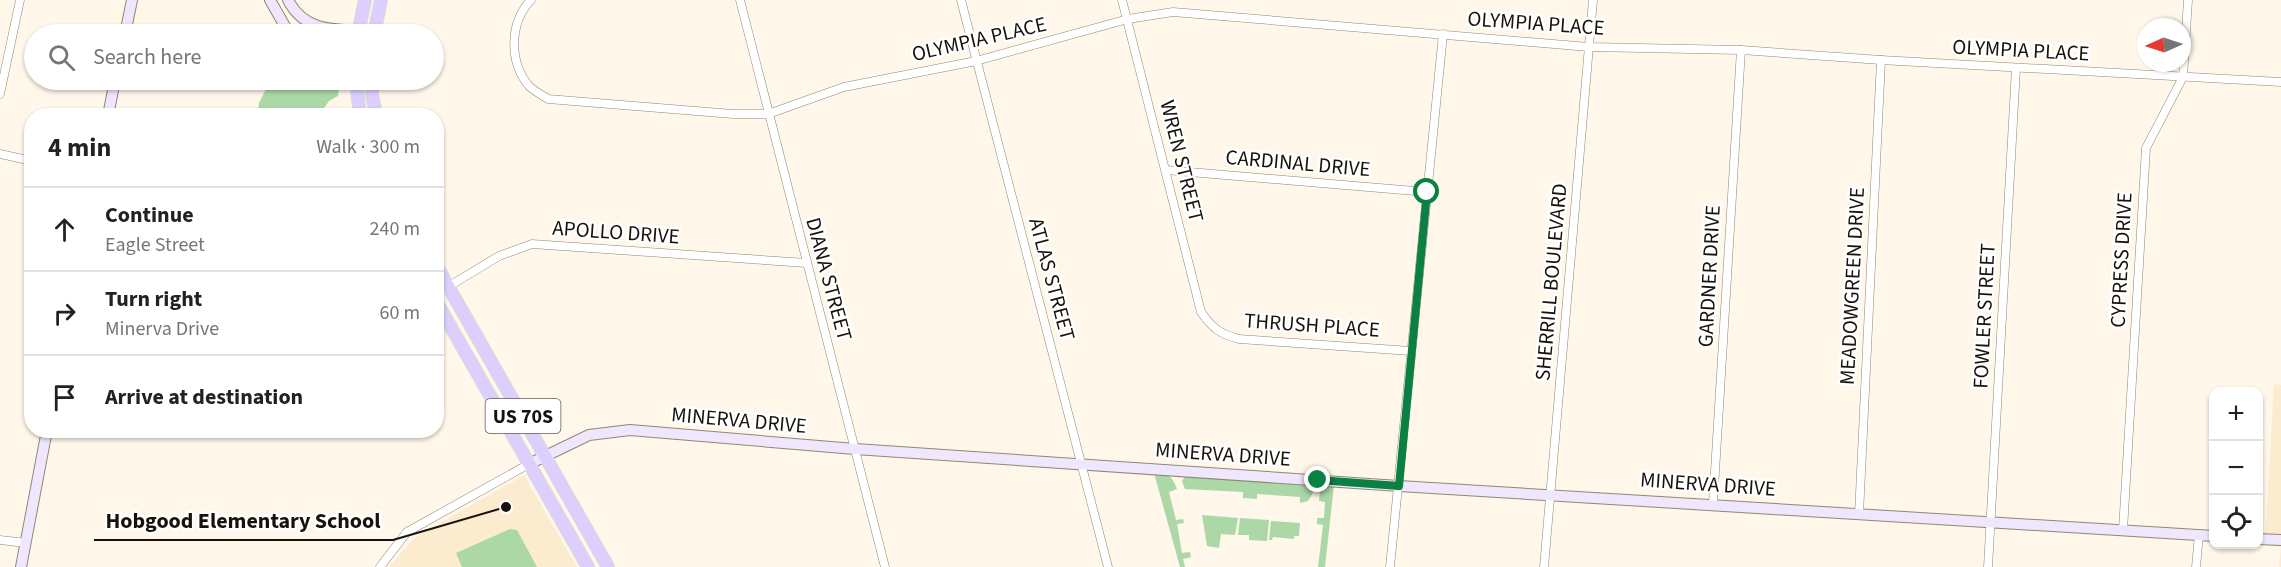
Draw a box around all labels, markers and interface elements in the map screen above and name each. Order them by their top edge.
street label: OLYMPIA PLACE [1467,3,1605,43]
street label: OLYMPIA PLACE [909,9,1049,69]
north arrow [2137,18,2191,72]
search box [24,24,444,90]
street label: OLYMPIA PLACE [1952,31,2090,69]
icon: search [45,41,78,74]
text: Search here [93,41,201,73]
street label: WREN STREET [1152,97,1212,225]
text: 4 min [48,129,111,166]
text: Walk · 300 m [316,133,420,161]
street label: CARDINAL DRIVE [1224,142,1372,184]
route start [1413,178,1439,204]
street label: SHERRILL BOULEVARD [1527,182,1575,382]
street label: MEADOWGREEN DRIVE [1832,186,1872,386]
street label: CYPRESS DRIVE [2102,192,2140,328]
text: Continue [105,199,194,231]
street label: GARDNER DRIVE [1690,204,1728,348]
icon: ahead [48,213,81,246]
street label: APOLLO DRIVE [551,213,681,251]
street label: DIANA STREET [798,214,860,344]
street label: ATLAS STREET [1021,214,1083,344]
text: 240 m [370,215,420,243]
text: Eagle Street [105,231,205,259]
street label: FOWLER STREET [1965,243,2003,389]
text: Turn right [105,283,202,315]
icon: right [48,297,81,330]
text: 60 m [380,299,420,327]
street label: THRUSH PLACE [1243,305,1381,345]
text: Minerva Drive [105,315,219,343]
icon: arrive [48,381,81,414]
text: Arrive at destination [105,381,303,413]
map controls [2209,387,2263,549]
button: + [2209,387,2263,441]
road number: US 70S [486,399,560,433]
street label: MINERVA DRIVE [670,399,808,441]
street label: MINERVA DRIVE [1154,434,1292,474]
button: − [2209,441,2263,495]
street label: MINERVA DRIVE [1639,464,1777,504]
route end [1304,466,1330,492]
button: locate [2209,495,2263,549]
callout: Hobgood Elementary School [94,500,393,540]
text: Hobgood Elementary School [105,505,381,537]

